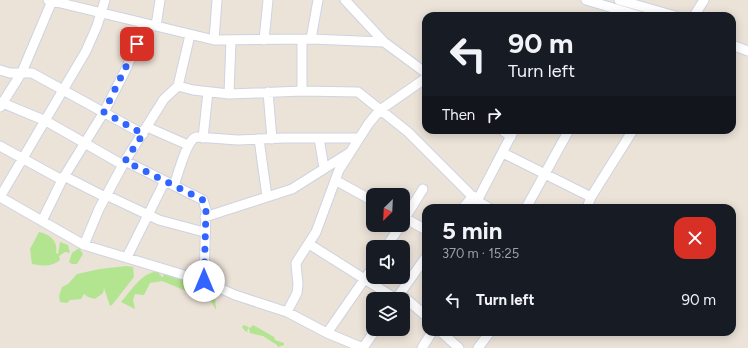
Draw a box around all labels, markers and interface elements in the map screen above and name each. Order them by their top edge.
text: 90 m [508,26,573,60]
pin [120,27,154,61]
icon: left [442,28,494,80]
icon: arrive [126,33,148,55]
text: Turn left [508,60,575,82]
icon: right [483,104,505,126]
text: Then [442,106,475,124]
north arrow [366,188,410,232]
map controls [366,188,410,336]
text: 5 min [442,216,503,245]
button: close [674,217,716,259]
button: sound [366,240,410,284]
text: 370 m · 15:25 [442,246,519,261]
position arrow [183,260,225,302]
icon: left [442,289,464,311]
text: Turn left [476,291,534,309]
text: 90 m [681,291,716,309]
button: layers [366,292,410,336]

